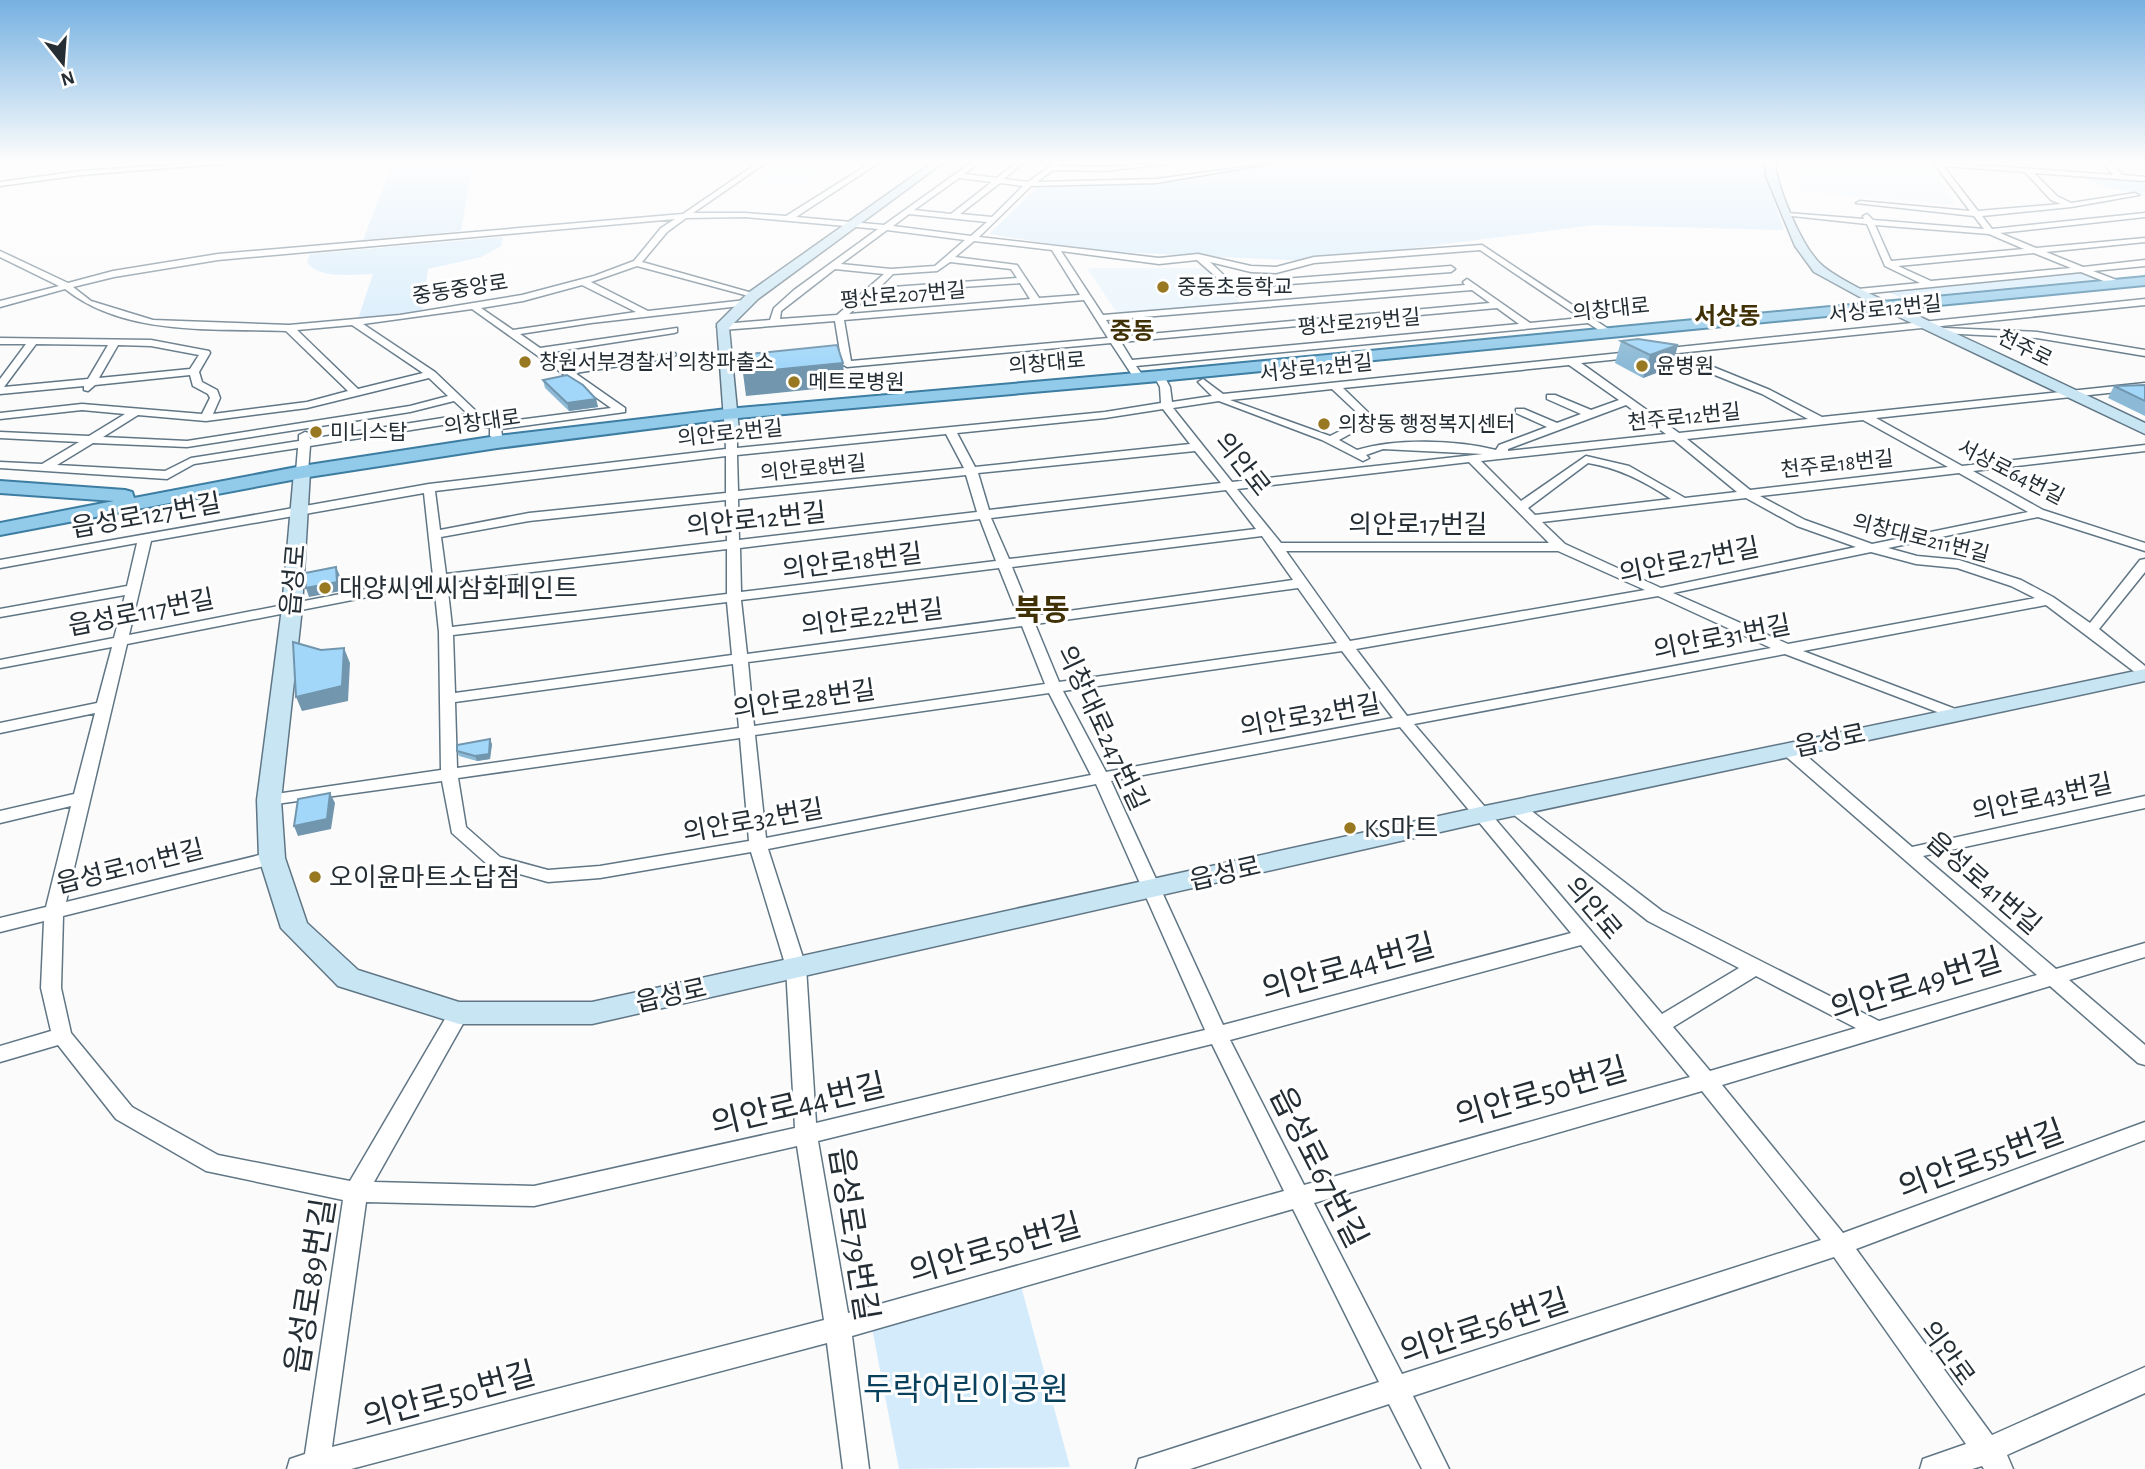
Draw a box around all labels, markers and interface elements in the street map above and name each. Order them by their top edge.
north arrow [28,28,98,98]
text: N [58,67,77,89]
street label: 중동중앙로 [411,271,509,307]
place label: 중동초등학교 [1177,276,1293,298]
street label: 평산로207번길 [839,279,967,311]
marker: 중동초등학교 [1155,279,1171,295]
street label: 서상로12번길 [1827,292,1943,326]
street label: 의창대로 [1571,294,1651,324]
district label: 서상동 [1694,303,1760,329]
street label: 평산로219번길 [1297,306,1421,338]
district label: 중동 [1110,319,1154,344]
street label: 천주로 [1994,325,2056,371]
street label: 의창대로 [1008,349,1086,377]
place label: 창원서부경찰서 의창파출소 [539,351,774,373]
street label: 서상로12번길 [1258,351,1374,385]
marker: 창원서부경찰서 의창파출소 [517,354,533,370]
place label: 윤병원 [1656,355,1714,377]
marker: 윤병원 [1634,358,1650,374]
place label: 메트로병원 [808,371,905,393]
marker: 메트로병원 [786,374,802,390]
street label: 천주로12번길 [1626,400,1742,434]
street label: 의창대로 [442,406,522,438]
place label: 의창동 행정복지센터 [1338,413,1515,435]
marker: 의창동 행정복지센터 [1316,416,1332,432]
street label: 의안로2번길 [676,417,784,449]
place label: 미니스탑 [330,421,407,443]
marker: 미니스탑 [308,424,324,440]
street label: 의안로 [1210,428,1275,501]
street label: 서상로64번길 [1954,436,2068,508]
street label: 천주로18번길 [1779,447,1895,481]
street label: 의안로8번길 [759,451,867,485]
street label: 읍성로127번길 [69,489,223,542]
street label: 의안로12번길 [685,499,827,540]
street label: 의창대로211번길 [1850,510,1992,566]
street label: 의안로17번길 [1348,511,1488,538]
street label: 의안로27번길 [1617,534,1762,587]
street label: 의안로18번길 [781,540,924,583]
street label: 읍성로 [277,543,310,617]
place label: 대양씨엔씨삼화페인트 [339,575,578,602]
marker: 대양씨엔씨삼화페인트 [317,580,333,596]
street label: 읍성로117번길 [66,585,216,640]
street label: 의안로22번길 [799,595,945,640]
district label: 북동 [1014,595,1070,626]
street label: 의안로31번길 [1651,611,1793,664]
street label: 의창대로247번길 [1053,642,1153,815]
street label: 의안로28번길 [731,676,877,723]
street label: 의안로32번길 [1238,690,1382,741]
street label: 읍성로 [1792,720,1868,761]
street label: 의안로43번길 [1969,769,2115,826]
street label: 의안로32번길 [681,795,825,846]
place label: KS마트 [1364,815,1438,842]
marker: KS마트 [1342,820,1358,836]
street label: 읍성로41번길 [1922,827,2046,940]
street label: 읍성로101번길 [53,835,207,898]
street label: 읍성로 [1187,852,1263,895]
place label: 오이윤마트소답점 [329,864,520,891]
marker: 오이윤마트소답점 [307,869,323,885]
street label: 의안로 [1560,872,1627,944]
street label: 의안로44번길 [1258,929,1438,1006]
street label: 의안로49번길 [1826,943,2006,1026]
street label: 읍성로 [633,974,709,1017]
street label: 의안로50번길 [1451,1052,1631,1133]
street label: 의안로44번길 [708,1068,889,1141]
street label: 읍성로67번길 [1264,1082,1373,1253]
street label: 의안로55번길 [1894,1114,2069,1205]
street label: 읍성로79번길 [823,1145,884,1323]
street label: 읍성로89번길 [280,1196,341,1376]
street label: 의안로50번길 [905,1208,1085,1289]
street label: 의안로56번길 [1396,1284,1573,1369]
street label: 의안로 [1916,1316,1980,1390]
street label: 의안로50번길 [359,1357,539,1434]
park label: 두락어린이공원 [863,1373,1069,1406]

